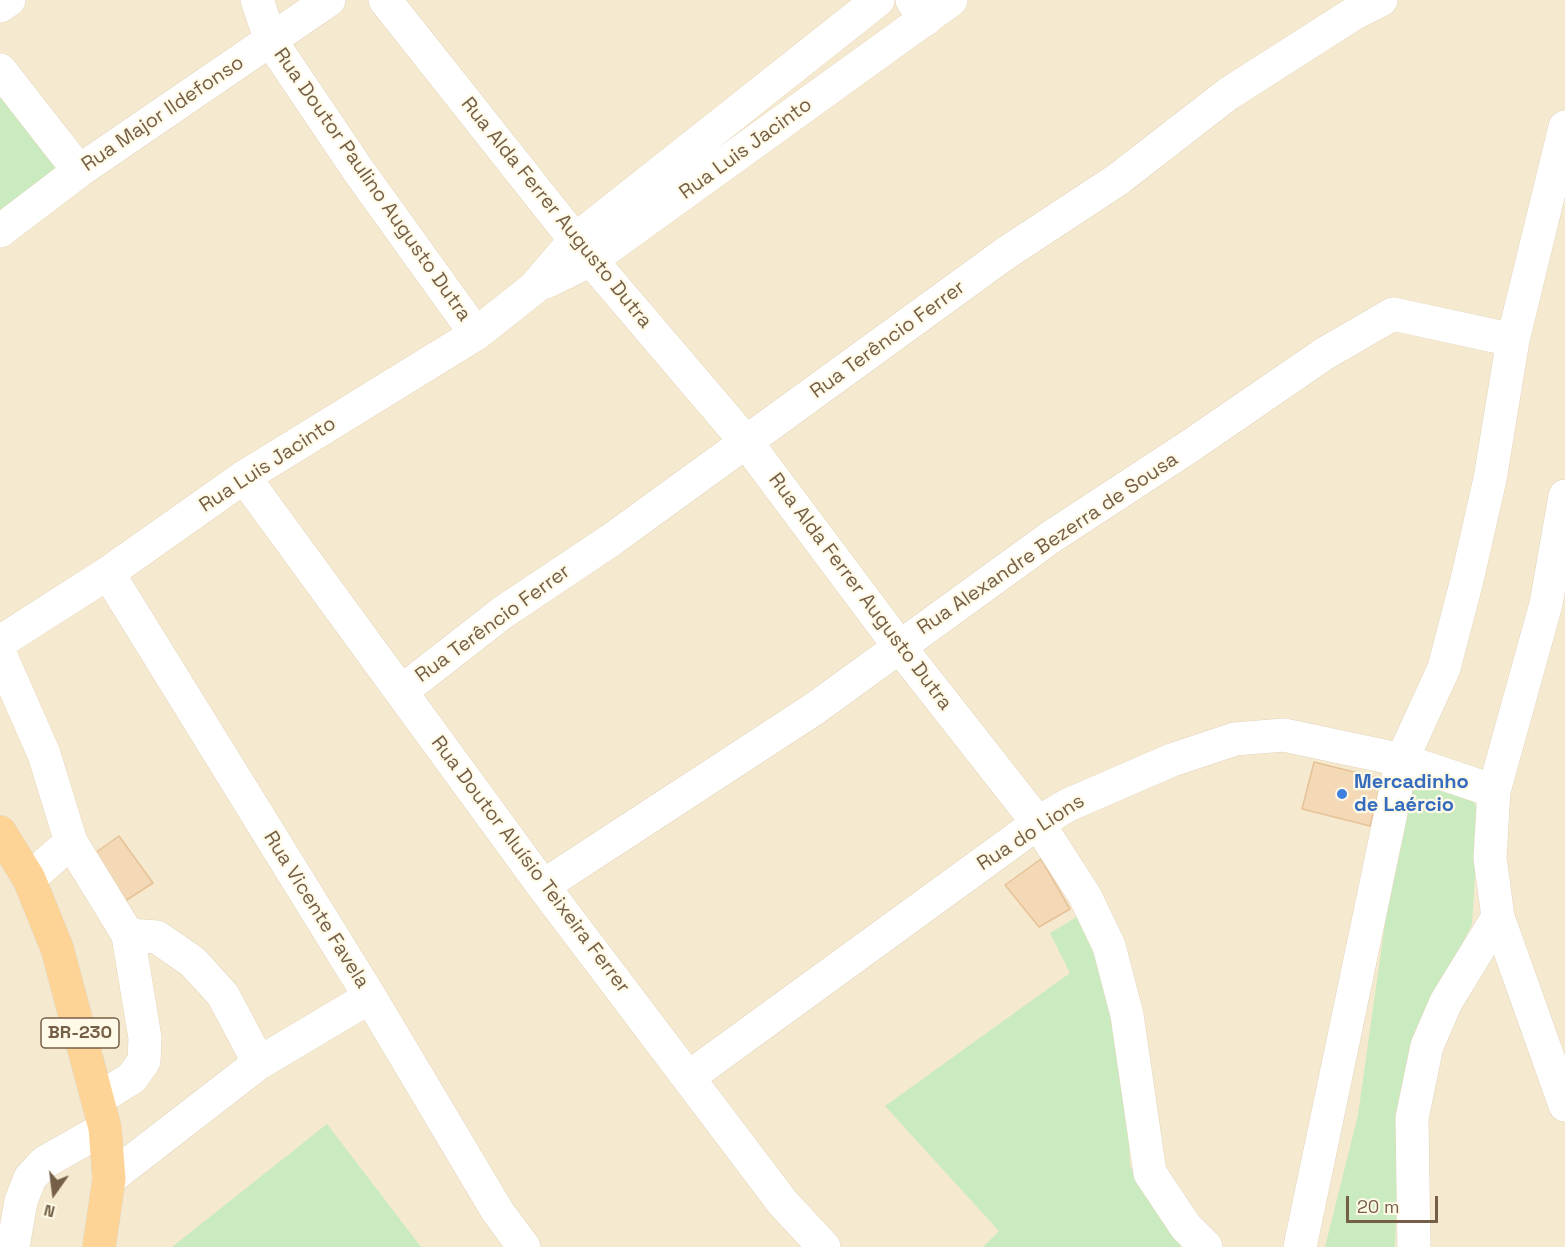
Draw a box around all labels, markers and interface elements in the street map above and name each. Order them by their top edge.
street label: Rua Doutor Paulino Augusto Dutra [268,44,476,326]
street label: Rua Major Ildefonso [77,51,249,177]
street label: Rua Alda Ferrer Augusto Dutra [455,93,657,333]
street label: Rua Luis Jacinto [675,93,817,205]
street label: Rua Terêncio Ferrer [806,276,970,404]
street label: Rua Luis Jacinto [195,412,341,518]
street label: Rua Alexandre Bezerra de Sousa [913,448,1183,640]
street label: Rua Alda Ferrer Augusto Dutra [763,469,957,715]
street label: Rua Terêncio Ferrer [411,560,575,688]
street label: Rua Doutor Aluísio Teixeira Ferrer [425,732,635,998]
place label: Mercadinho de Laércio [1354,771,1469,818]
marker: Mercadinho de Laércio [1335,787,1349,801]
street label: Rua do Lions [973,789,1089,877]
street label: Rua Vicente Favela [258,827,374,993]
road number: BR-230 [41,1018,119,1048]
north arrow [24,1163,84,1223]
scale bar [1349,1184,1440,1222]
text: 20 m [1357,1195,1400,1218]
text: N [42,1199,57,1222]

